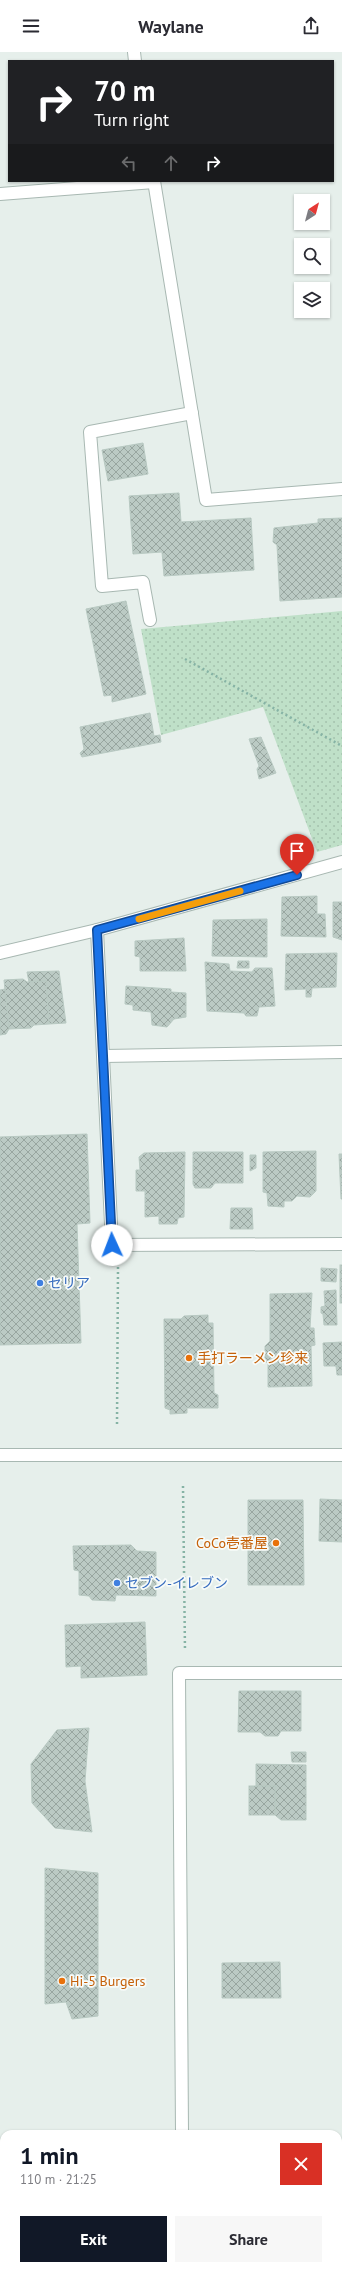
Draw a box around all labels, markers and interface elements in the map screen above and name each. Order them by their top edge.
icon: menu [20,15,42,37]
text: Waylane [138,15,204,38]
icon: share [300,15,322,37]
text: 70 m [94,72,155,109]
icon: right [28,76,80,128]
text: Turn right [94,108,169,131]
icon: left [118,152,140,174]
icon: ahead [160,152,182,174]
icon: right [202,152,224,174]
north arrow [294,194,330,230]
map controls [294,194,330,318]
button: search [294,238,330,274]
button: layers [294,282,330,318]
pin [280,834,314,875]
icon: arrive [286,840,308,862]
position arrow [91,1224,133,1266]
place label: セリア [48,1274,90,1292]
marker: セリア [35,1278,45,1288]
place label: 手打ラーメン珍来 [197,1349,308,1367]
marker: 手打ラーメン珍来 [184,1353,194,1363]
place label: CoCo壱番屋 [196,1534,268,1552]
marker: CoCo壱番屋 [271,1538,281,1548]
place label: セブン-イレブン [125,1574,228,1592]
marker: セブン-イレブン [112,1578,122,1588]
place label: Hi-5 Burgers [70,1972,145,1990]
marker: Hi-5 Burgers [57,1976,67,1986]
text: 1 min [20,2140,79,2171]
button: close [280,2143,322,2185]
text: 110 m · 21:25 [20,2171,97,2188]
button: Exit [20,2216,167,2262]
button: Share [175,2216,322,2262]

